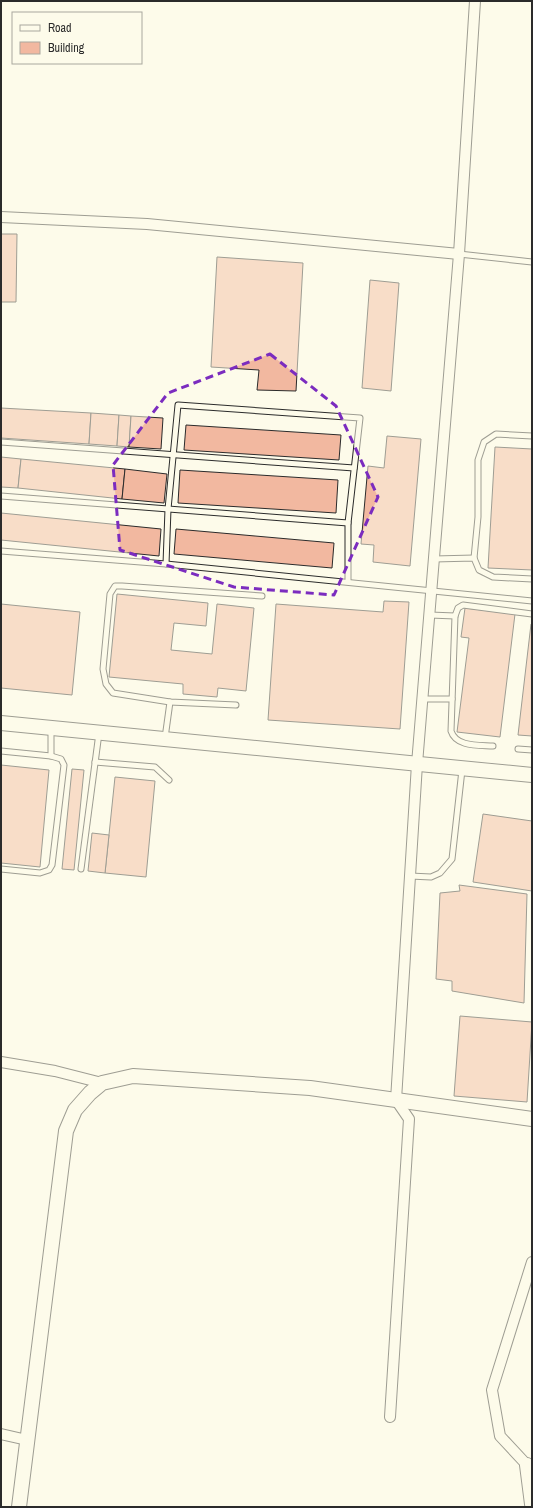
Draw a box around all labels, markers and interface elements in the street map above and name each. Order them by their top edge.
legend [12,12,142,64]
text: Road [48,20,72,36]
text: Building [48,40,85,56]

